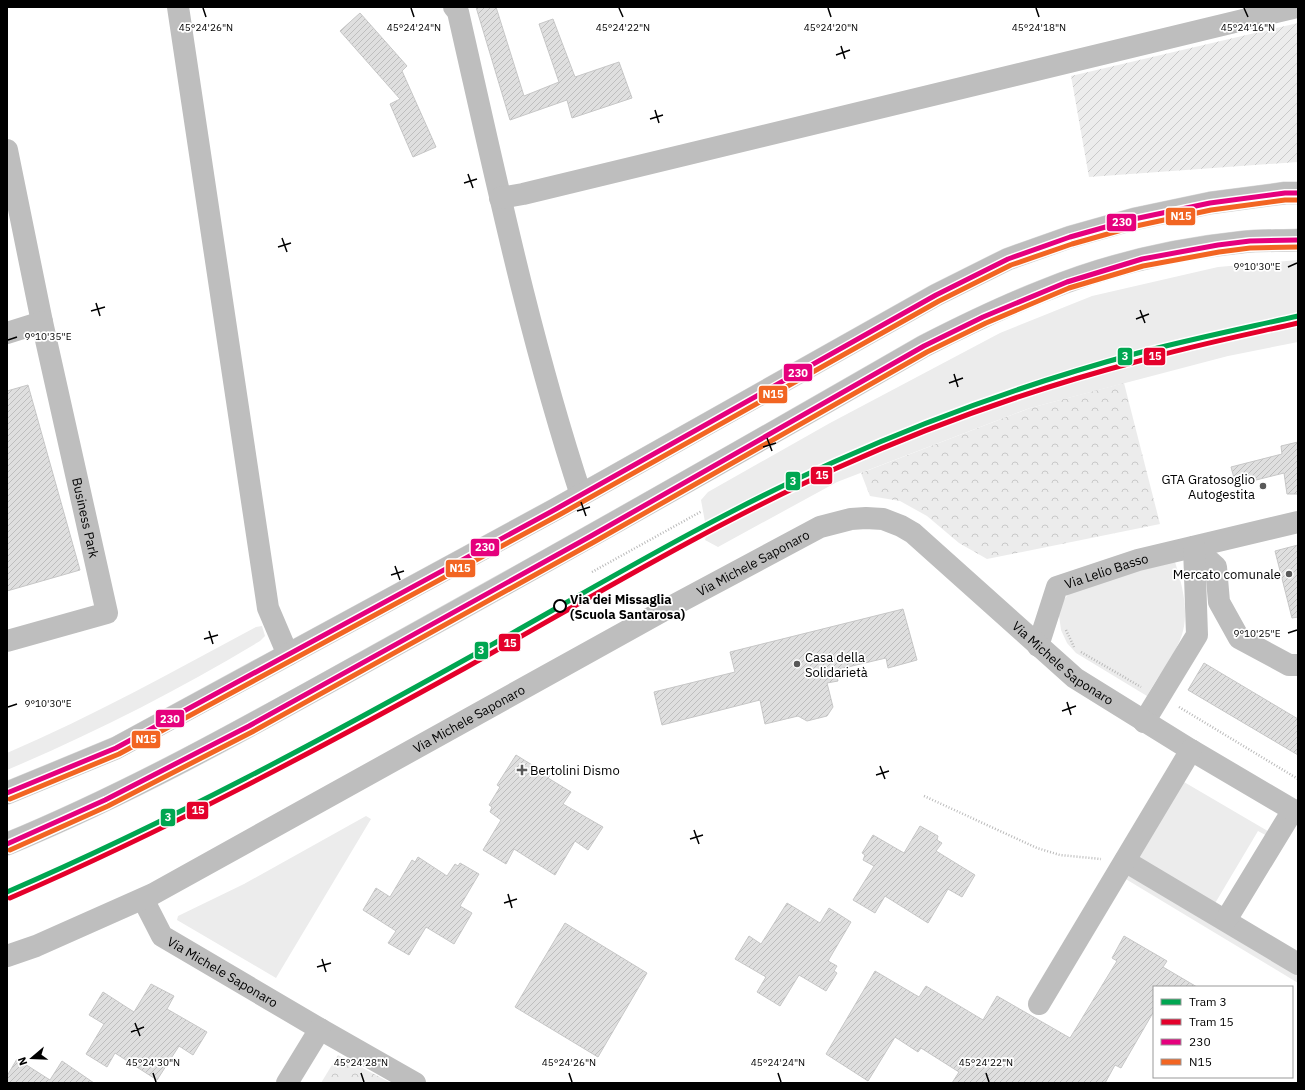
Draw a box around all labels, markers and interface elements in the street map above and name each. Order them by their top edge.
text: 45°24'26"N [179,21,233,34]
text: 45°24'24"N [387,21,441,34]
text: 45°24'22"N [596,21,650,34]
text: 45°24'20"N [804,21,858,34]
text: 45°24'18"N [1012,21,1066,34]
text: 45°24'16"N [1221,21,1275,34]
line badge: N15 [1165,207,1196,226]
text: N15 [1170,209,1192,223]
line badge: 230 [1106,213,1137,232]
text: 230 [1112,215,1132,229]
text: 9°10'30"E [1233,260,1281,273]
text: 9°10'35"E [24,330,72,343]
line badge: 3 [1117,347,1133,366]
line badge: 15 [1143,347,1166,366]
text: 3 [1122,349,1128,363]
text: 15 [1148,349,1162,363]
line badge: 230 [783,363,813,382]
text: 230 [788,366,808,380]
line badge: N15 [758,385,788,404]
text: N15 [762,387,784,401]
line badge: 15 [810,466,833,485]
text: 15 [815,468,829,482]
line badge: 3 [785,471,801,491]
place label: GTA Gratosoglio Autogestita [1161,471,1255,503]
text: 3 [790,474,796,488]
street label: Business Park [68,476,103,560]
marker: GTA Gratosoglio Autogestita [1258,481,1268,491]
street label: Via Michele Saponaro [694,526,812,600]
line badge: 230 [470,538,500,557]
text: 230 [475,540,495,554]
street label: Via Lelio Basso [1062,549,1150,592]
line badge: N15 [445,559,476,578]
text: N15 [449,561,471,575]
place label: Mercato comunale [1173,566,1281,583]
marker: Mercato comunale [1284,569,1294,579]
place label: Via dei Missaglia (Scuola Santarosa) [570,591,685,623]
marker: Via dei Missaglia (Scuola Santarosa) [553,599,567,613]
street label: Via Michele Saponaro [1009,617,1117,708]
text: 9°10'25"E [1233,627,1281,640]
line badge: 15 [498,633,521,652]
text: 15 [503,636,517,650]
line badge: 3 [474,641,489,660]
text: 3 [478,643,484,657]
place label: Casa della Solidarietà [805,649,868,681]
marker: Casa della Solidarietà [792,659,802,669]
street label: Via Michele Saponaro [410,681,528,757]
text: 9°10'30"E [24,697,72,710]
line badge: 230 [155,709,185,728]
text: 230 [160,712,180,726]
line badge: N15 [131,730,161,749]
text: N15 [135,732,157,746]
place label: Bertolini Dismo [530,762,620,779]
marker: Bertolini Dismo [517,765,527,775]
line badge: 15 [186,801,209,820]
text: 15 [191,803,205,817]
line badge: 3 [160,808,176,827]
text: 3 [165,810,171,824]
street label: Via Michele Saponaro [164,933,281,1011]
legend [1153,986,1293,1078]
text: Tram 3 [1189,994,1227,1009]
text: Tram 15 [1189,1014,1234,1029]
text: 230 [1189,1034,1211,1049]
north arrow [12,1038,52,1078]
text: N15 [1189,1054,1212,1069]
text: N [15,1055,30,1067]
text: 45°24'30"N [126,1056,180,1069]
text: 45°24'28"N [334,1056,388,1069]
text: 45°24'26"N [542,1056,596,1069]
text: 45°24'24"N [751,1056,805,1069]
text: 45°24'22"N [959,1056,1013,1069]

